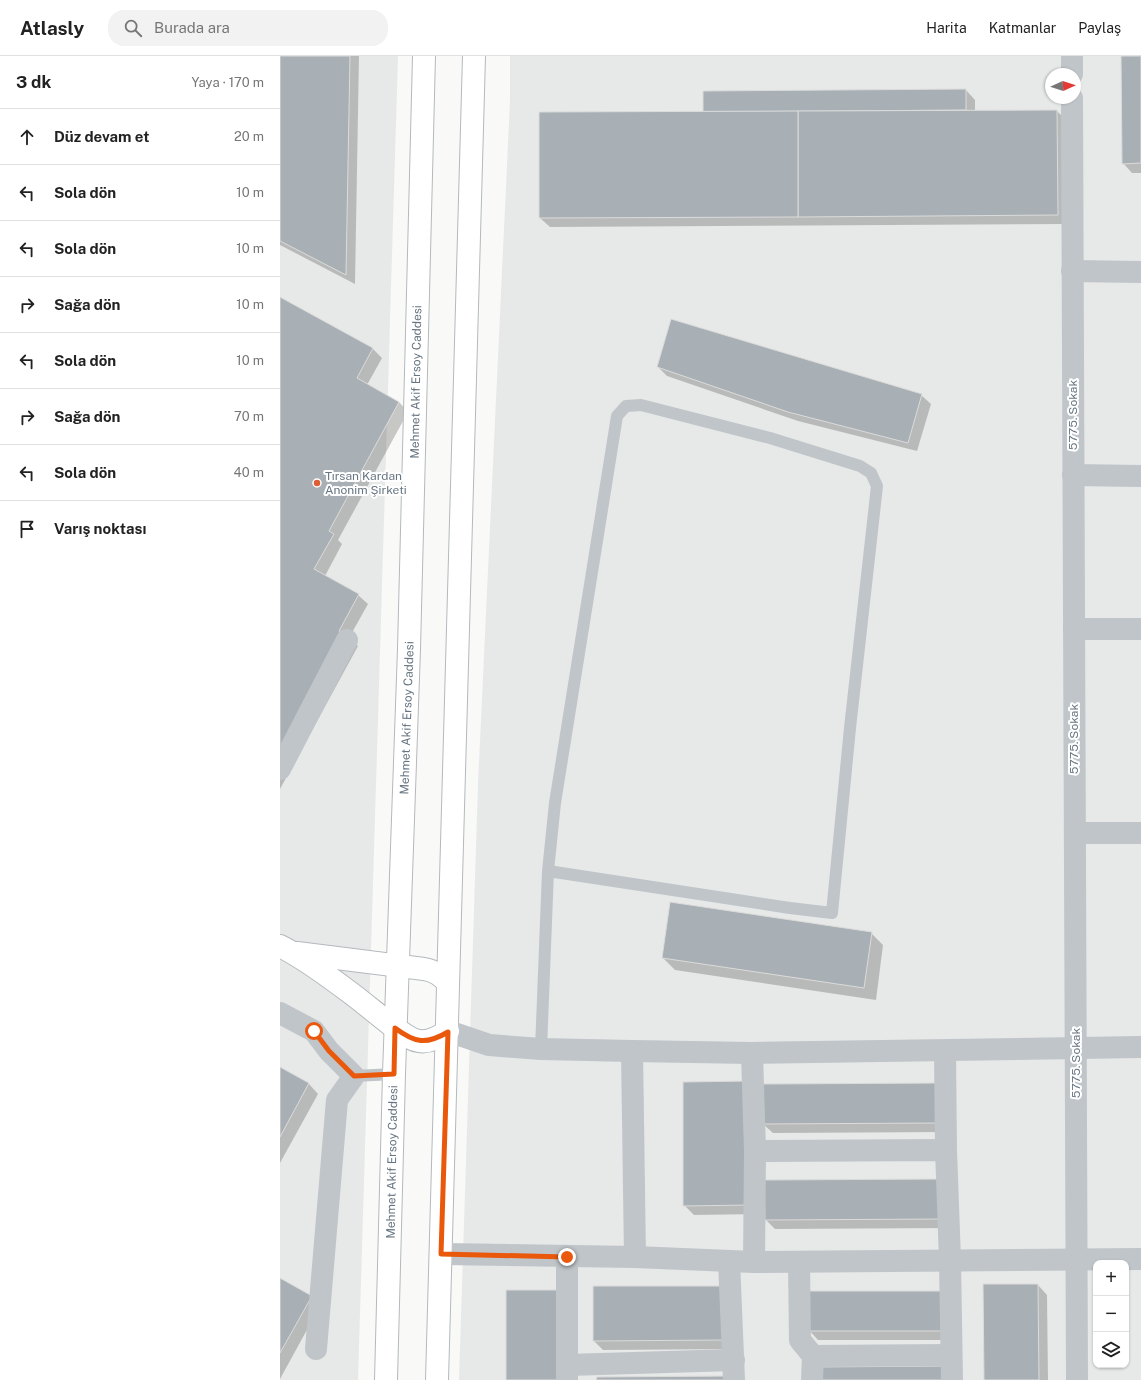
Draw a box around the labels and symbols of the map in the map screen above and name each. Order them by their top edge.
north arrow [1045,68,1081,104]
street label: Mehmet Akif Ersoy Caddesi [408,305,424,459]
street label: 5775. Sokak [1066,380,1080,450]
place label: Tırsan Kardan Anonim Şirketi [325,469,407,497]
marker: Tırsan Kardan Anonim Şirketi [312,478,322,488]
street label: Mehmet Akif Ersoy Caddesi [397,641,417,795]
street label: 5775. Sokak [1067,704,1081,774]
route start [305,1022,323,1040]
street label: 5775. Sokak [1069,1028,1083,1098]
street label: Mehmet Akif Ersoy Caddesi [384,1085,400,1239]
route end [558,1248,576,1266]

